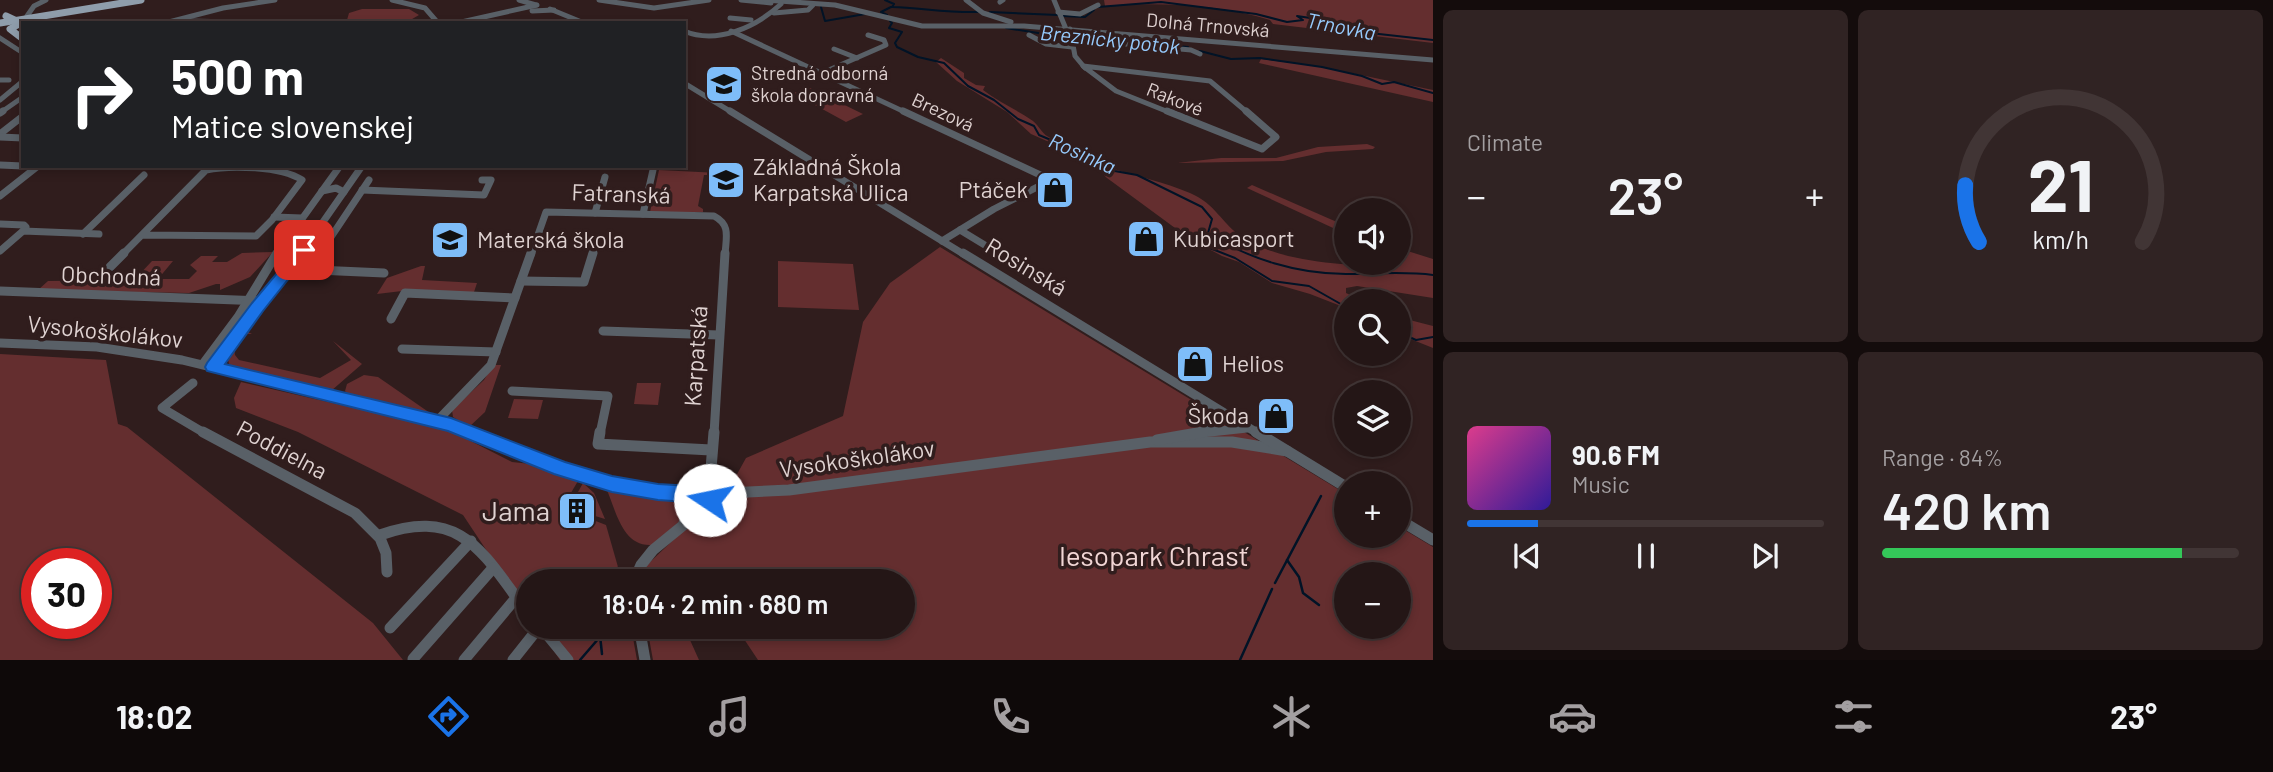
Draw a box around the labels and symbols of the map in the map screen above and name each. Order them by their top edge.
water label: Trnovka [1304,7,1378,44]
street label: Dolná Trnovská [1145,8,1271,41]
water label: Breznícky potok [1039,19,1182,58]
place label: Stredná odborná škola dopravná [751,61,888,106]
school or university icon: Stredná odborná škola dopravná [703,63,745,105]
street label: Rakové [1143,77,1207,120]
street label: Brezová [909,87,978,136]
water label: Rosinka [1045,127,1120,178]
place label: Základná Škola Karpatská Ulica [753,152,908,206]
school or university icon: Základná Škola Karpatská Ulica [705,159,747,201]
shop icon: Ptáček [1034,169,1076,211]
place label: Ptáček [959,175,1028,203]
street label: Fatranská [571,177,671,209]
shop icon: Kubicasport [1125,218,1167,260]
school or university icon: Materská škola [429,219,471,261]
pin [274,220,334,280]
place label: Kubicasport [1173,224,1295,252]
place label: Materská škola [477,225,624,253]
street label: Rosinská [981,231,1072,301]
street label: Obchodná [61,259,162,291]
street label: Karpatská [678,305,712,407]
street label: Vysokoškolákov [26,309,184,353]
shop icon: Helios [1174,343,1216,385]
place label: Helios [1222,349,1284,377]
shop icon: Škoda [1255,395,1297,437]
place label: Škoda [1188,401,1249,429]
street label: Poddielna [232,414,332,485]
street label: Vysokoškolákov [778,433,936,483]
position arrow [673,463,747,537]
building icon: Jama [556,490,598,532]
place label: Jama [482,493,550,527]
park label: lesopark Chrasť [1059,538,1250,572]
speed limit sign: 30 [21,548,112,639]

